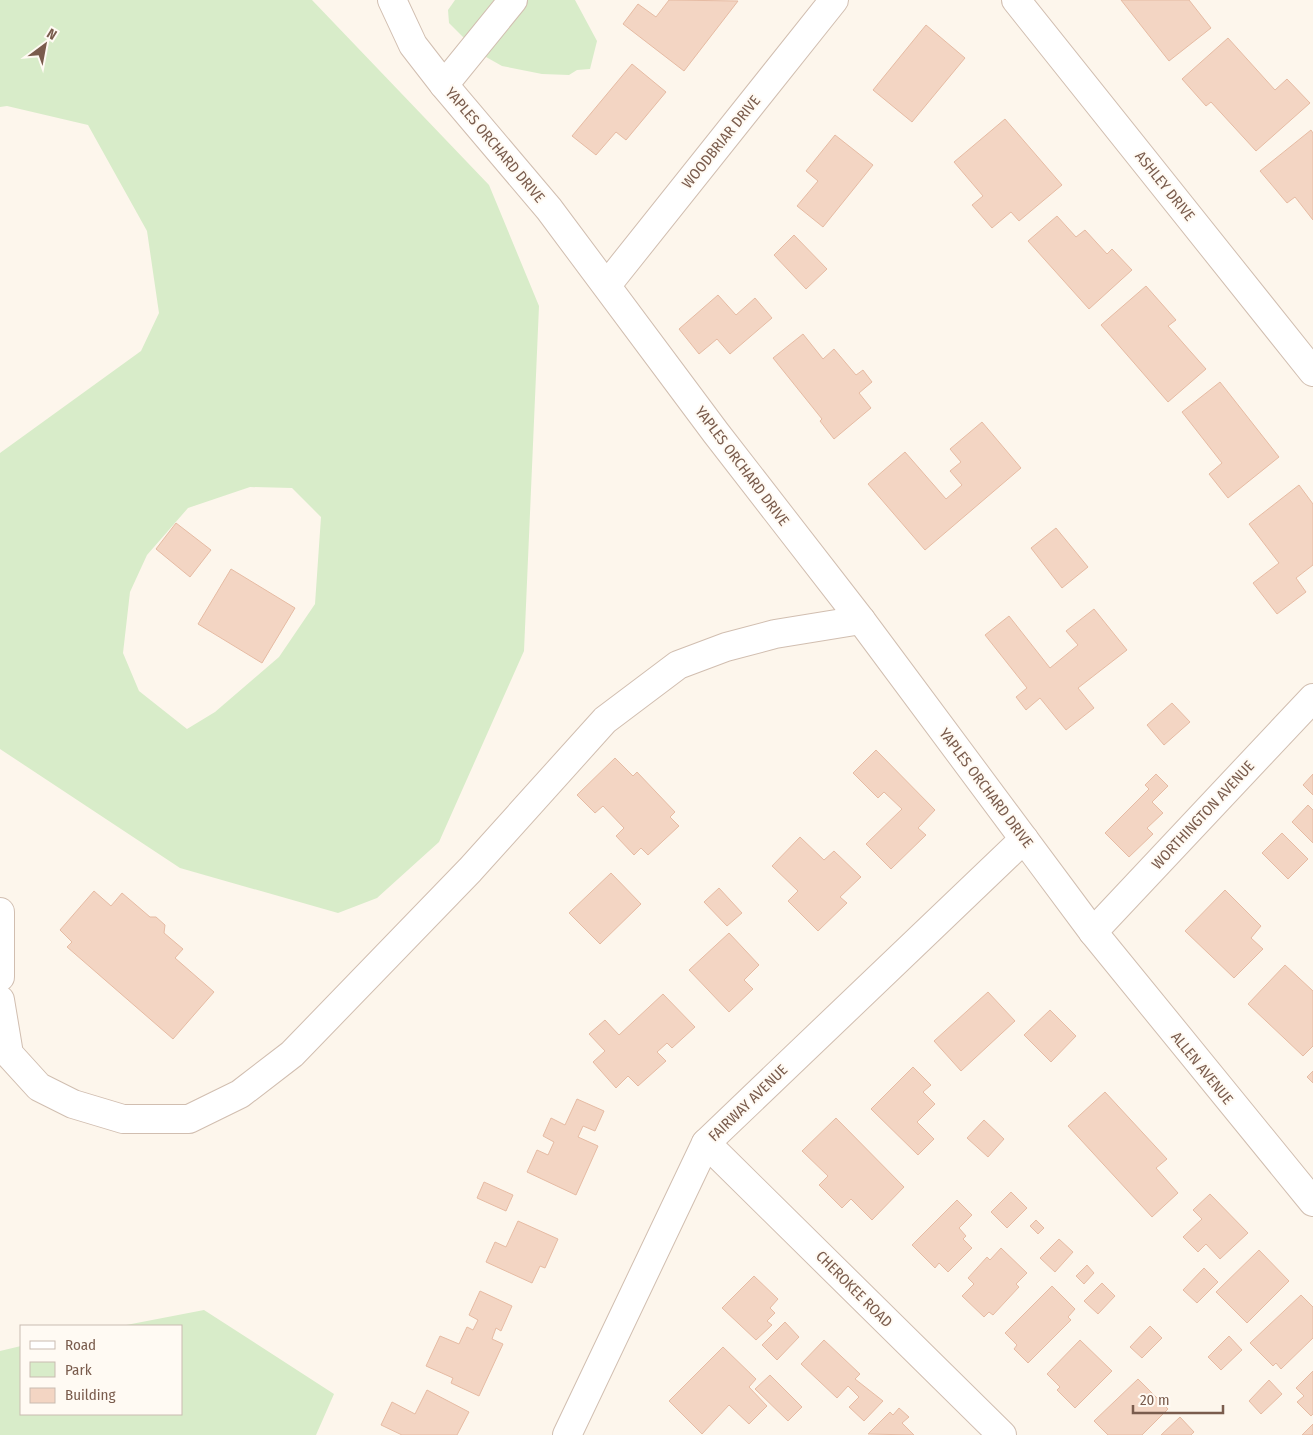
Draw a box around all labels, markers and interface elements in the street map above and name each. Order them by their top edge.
north arrow [20,20,70,70]
text: N [44,25,60,44]
street label: YAPLES ORCHARD DRIVE [442,84,548,206]
street label: WOODBRIAR DRIVE [678,92,764,192]
street label: ASHLEY DRIVE [1131,147,1199,225]
street label: YAPLES ORCHARD DRIVE [691,403,793,529]
street label: YAPLES ORCHARD DRIVE [935,725,1037,851]
street label: WORTHINGTON AVENUE [1148,757,1258,873]
street label: ALLEN AVENUE [1167,1028,1237,1108]
street label: FAIRWAY AVENUE [705,1061,791,1145]
street label: CHEROKEE ROAD [812,1247,896,1331]
legend [20,1325,182,1415]
text: Road [65,1336,96,1354]
text: Park [65,1361,92,1379]
scale bar [1133,1382,1223,1414]
text: Building [65,1386,116,1404]
text: 20 m [1140,1391,1170,1409]

